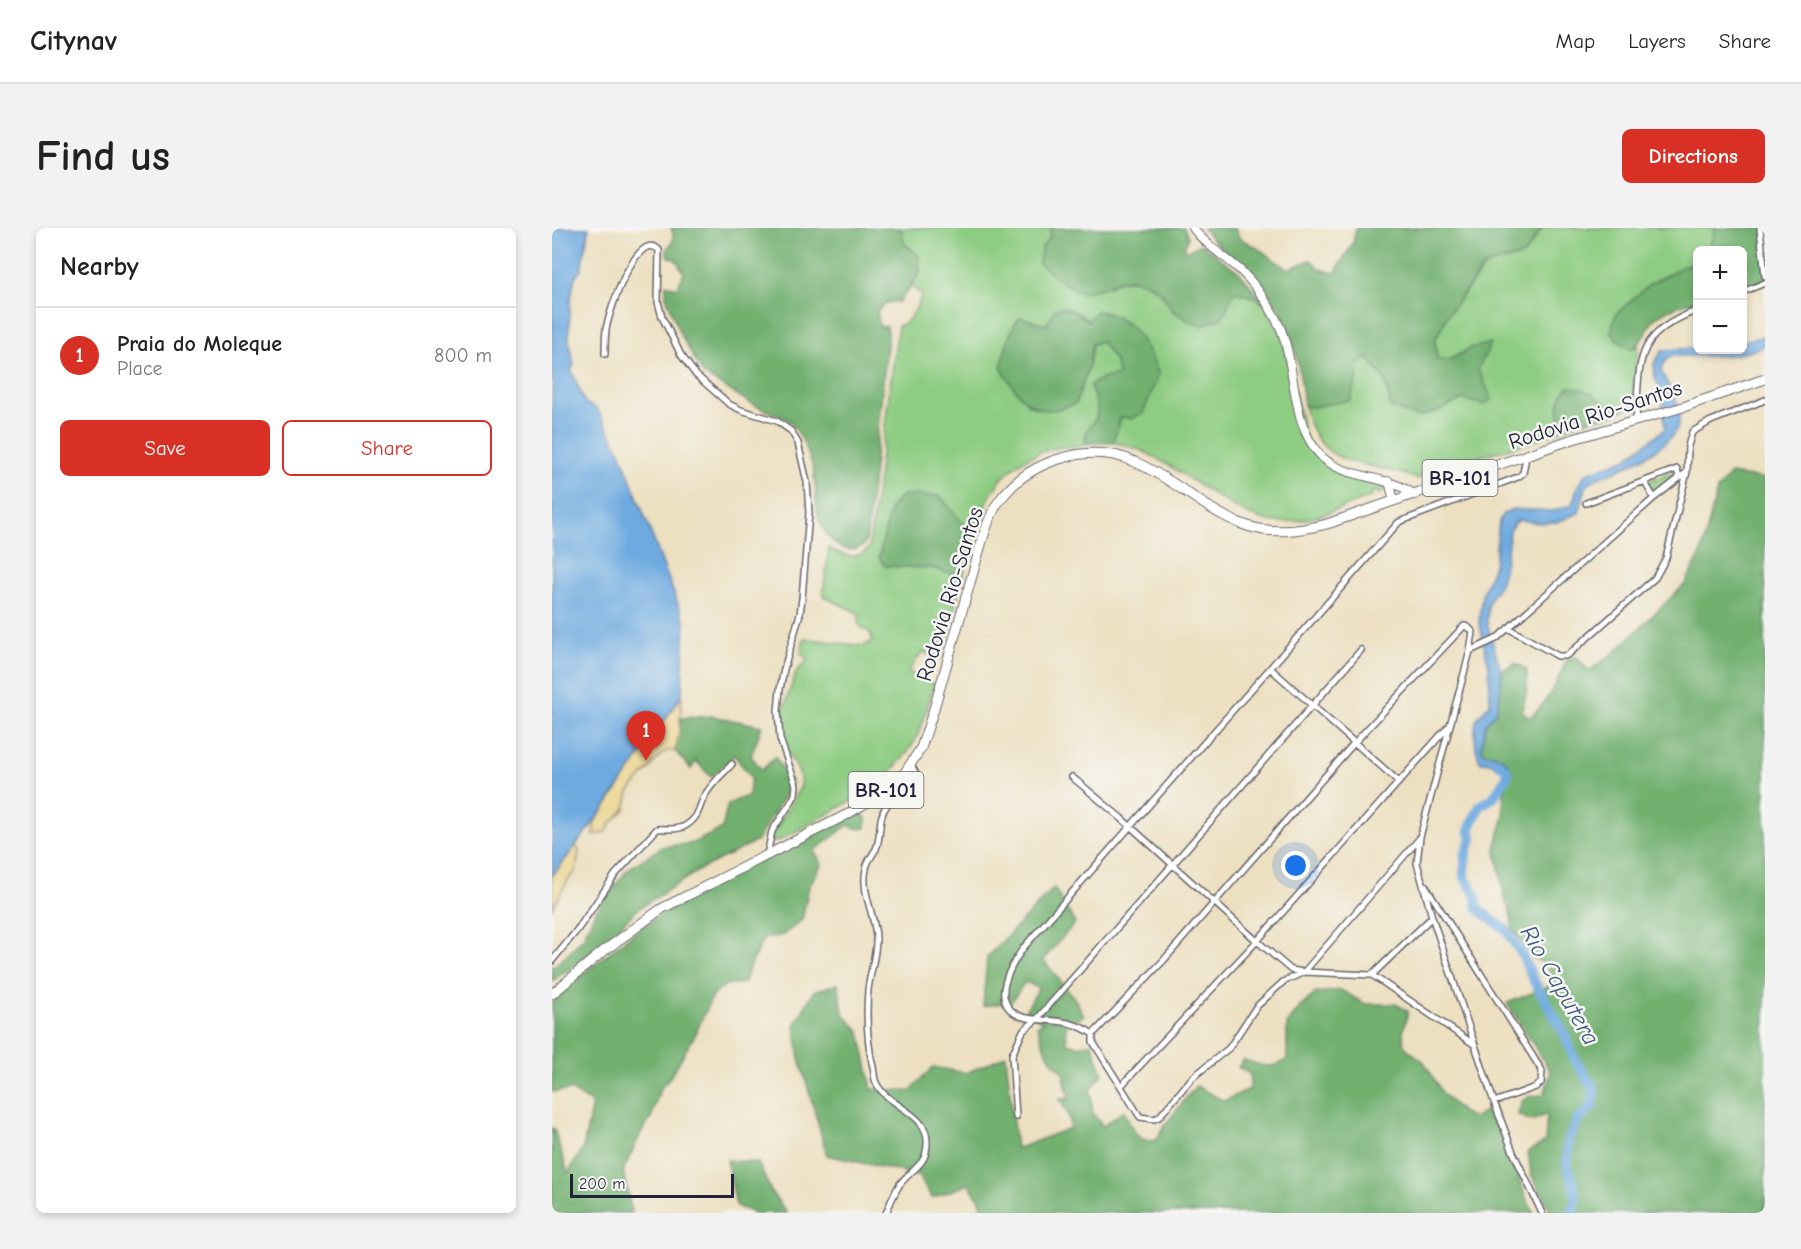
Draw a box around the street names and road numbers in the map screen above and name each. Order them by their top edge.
street label: Rodovia Rio-Santos [1505,375,1685,455]
road number: BR-101 [1422,460,1498,496]
street label: Rodovia Rio-Santos [911,504,989,685]
road number: BR-101 [848,772,924,808]

